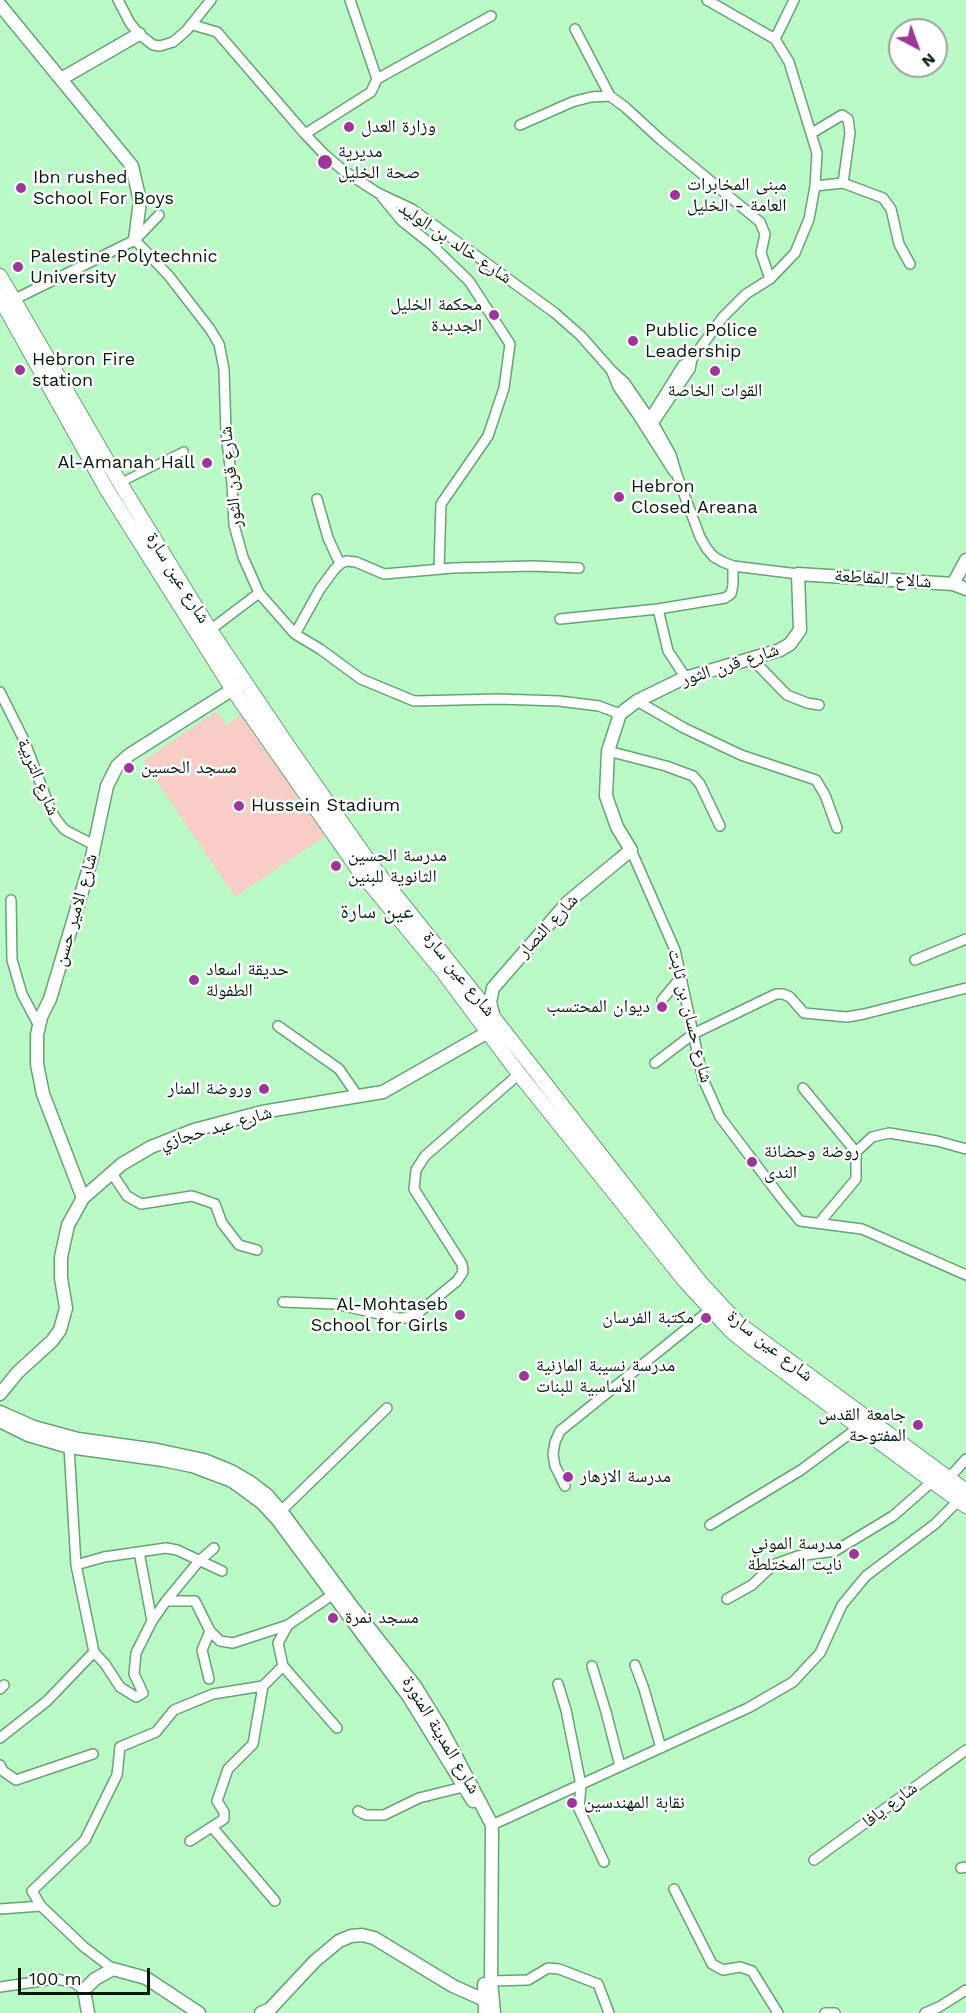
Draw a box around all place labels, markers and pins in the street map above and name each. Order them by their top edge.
place label: وزارة العدل [361,116,436,138]
marker: وزارة العدل [342,120,356,134]
place label: مديرية صحة الخليل [338,141,420,184]
marker: مديرية صحة الخليل [316,153,334,171]
place label: Ibn rushed School For Boys [33,167,174,210]
place label: مبنى المخابرات العامة - الخليل [687,174,787,216]
marker: Ibn rushed School For Boys [14,181,28,195]
marker: مبنى المخابرات العامة - الخليل [668,188,682,202]
place label: Palestine Polytechnic University [30,246,218,288]
marker: Palestine Polytechnic University [11,260,25,274]
place label: محكمة الخليل الجديدة [390,294,482,336]
marker: محكمة الخليل الجديدة [487,308,501,322]
place label: Public Police Leadership [645,320,757,362]
marker: Public Police Leadership [626,334,640,348]
place label: Hebron Fire station [32,349,135,392]
marker: Hebron Fire station [13,363,27,377]
marker: القوات الخاصة [708,364,722,378]
place label: القوات الخاصة [668,380,762,402]
place label: Al-Amanah Hall [57,452,195,474]
marker: Al-Amanah Hall [200,456,214,470]
place label: Hebron Closed Areana [631,476,758,518]
marker: Hebron Closed Areana [612,490,626,504]
place label: مسجد الحسين [141,757,237,779]
marker: مسجد الحسين [122,761,136,775]
place label: Hussein Stadium [251,795,400,817]
marker: Hussein Stadium [232,799,246,813]
place label: مدرسة الحسين الثانوية للبنين [348,845,447,888]
marker: مدرسة الحسين الثانوية للبنين [329,859,343,873]
place label: حديقة اسعاد الطفولة [206,959,289,1002]
marker: حديقة اسعاد الطفولة [187,973,201,987]
place label: ديوان المحتسب [546,996,650,1018]
marker: ديوان المحتسب [655,1000,669,1014]
place label: وروضة المنار [167,1078,252,1100]
marker: وروضة المنار [257,1082,271,1096]
place label: روضة وحضانة الندى [764,1141,859,1184]
marker: روضة وحضانة الندى [745,1155,759,1169]
place label: Al-Mohtaseb School for Girls [311,1294,448,1336]
place label: مكتبة الفرسان [602,1307,694,1329]
marker: Al-Mohtaseb School for Girls [453,1308,467,1322]
marker: مكتبة الفرسان [699,1311,713,1325]
place label: مدرسة نسيبة المازنية الأساسية للبنات [536,1355,675,1398]
marker: مدرسة نسيبة المازنية الأساسية للبنات [517,1369,531,1383]
place label: جامعة القدس المفتوحة [818,1404,906,1446]
marker: جامعة القدس المفتوحة [911,1418,925,1432]
place label: مدرسة الازهار [580,1466,671,1488]
marker: مدرسة الازهار [561,1470,575,1484]
place label: مدرسة الموني نايت المختلطة [748,1533,842,1576]
marker: مدرسة الموني نايت المختلطة [847,1547,861,1561]
place label: مسجد نمرة [345,1607,419,1629]
marker: مسجد نمرة [326,1611,340,1625]
place label: نقابة المهندسين [584,1792,685,1814]
marker: نقابة المهندسين [565,1796,579,1810]

